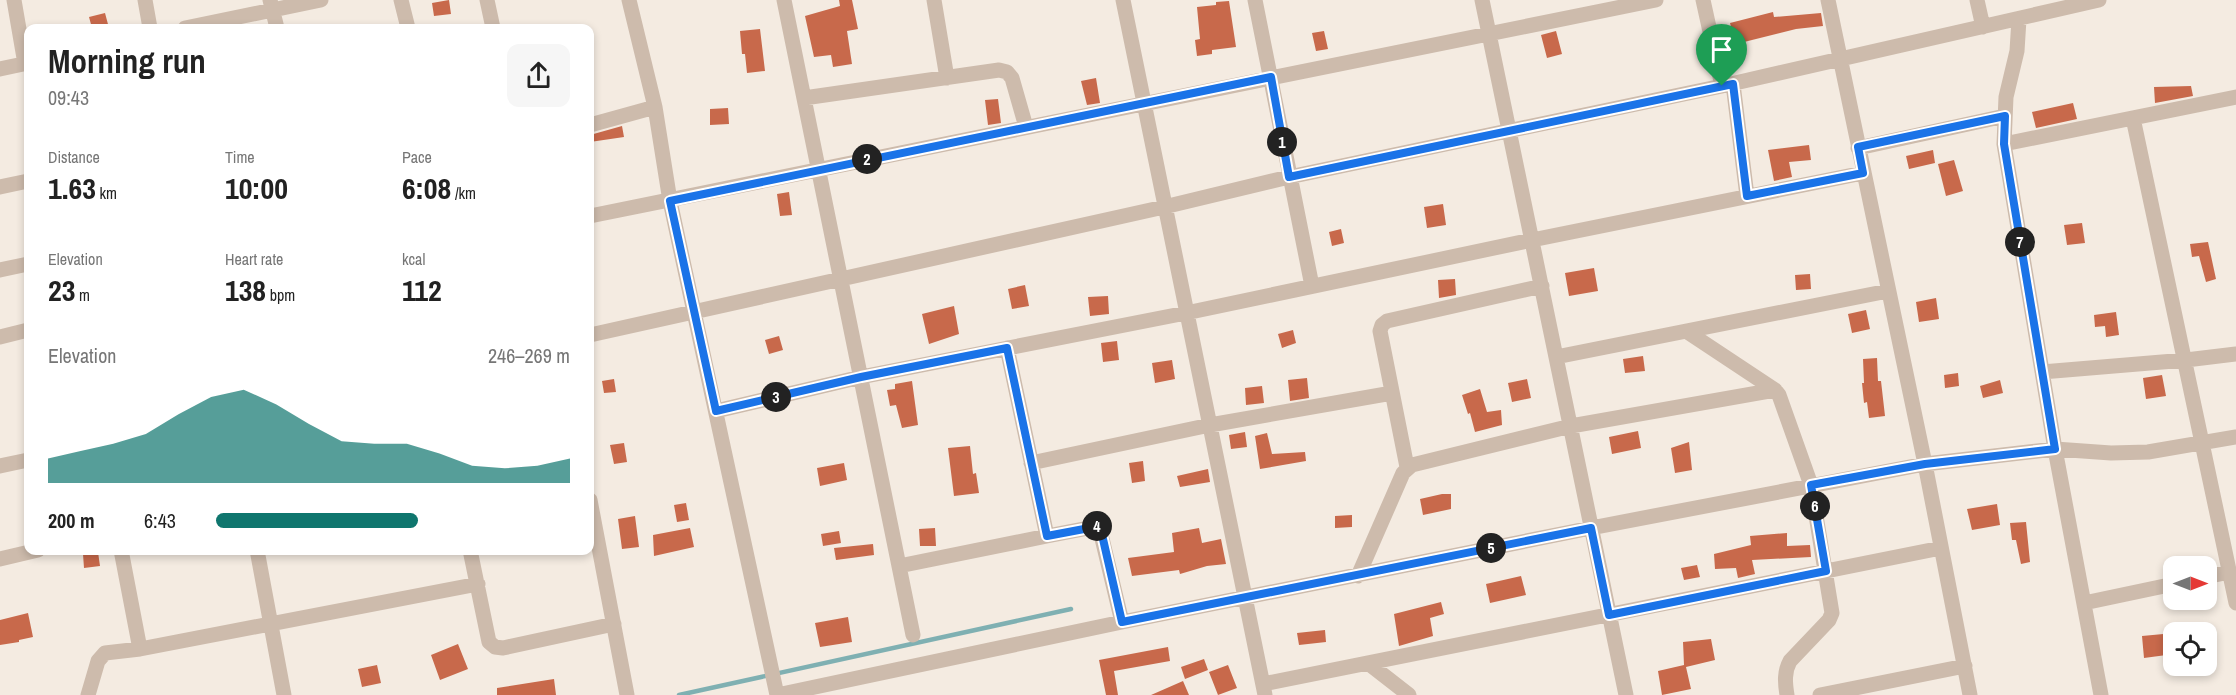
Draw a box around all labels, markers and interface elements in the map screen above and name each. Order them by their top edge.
pin [1696,24,1747,86]
icon: arrive [1705,33,1738,66]
text: Morning run [48,39,206,83]
button: share [507,44,570,107]
text: 09:43 [48,84,89,111]
pin: 1 [1267,127,1297,157]
text: 1 [1278,131,1286,153]
pin: 2 [852,144,882,174]
text: Distance [48,146,100,168]
text: Time [225,146,255,168]
text: Pace [402,146,432,168]
text: 2 [863,148,871,170]
text: 1.63 [48,168,96,208]
text: 10:00 [225,168,288,208]
text: 6:08 [402,168,451,208]
text: km [96,182,117,204]
text: /km [451,182,476,204]
pin: 7 [2005,227,2035,257]
text: 7 [2016,231,2024,253]
text: Elevation [48,248,103,270]
text: Heart rate [225,248,283,270]
text: kcal [402,248,425,270]
text: 23 [48,270,75,310]
text: 138 [225,270,266,310]
text: 112 [402,270,442,310]
text: m [75,284,90,306]
text: bpm [266,284,295,306]
text: Elevation [48,342,116,369]
text: 246–269 m [488,342,570,369]
pin: 3 [761,382,791,412]
text: 3 [772,386,780,408]
pin: 6 [1800,491,1830,521]
text: 6 [1811,495,1819,517]
text: 200 m [48,507,95,534]
text: 6:43 [144,507,176,534]
pin: 4 [1082,511,1112,541]
text: 4 [1093,515,1101,537]
pin: 5 [1476,533,1506,563]
text: 5 [1487,537,1495,559]
north arrow [2163,556,2217,610]
map controls [2163,556,2217,676]
button: locate [2163,622,2217,676]

